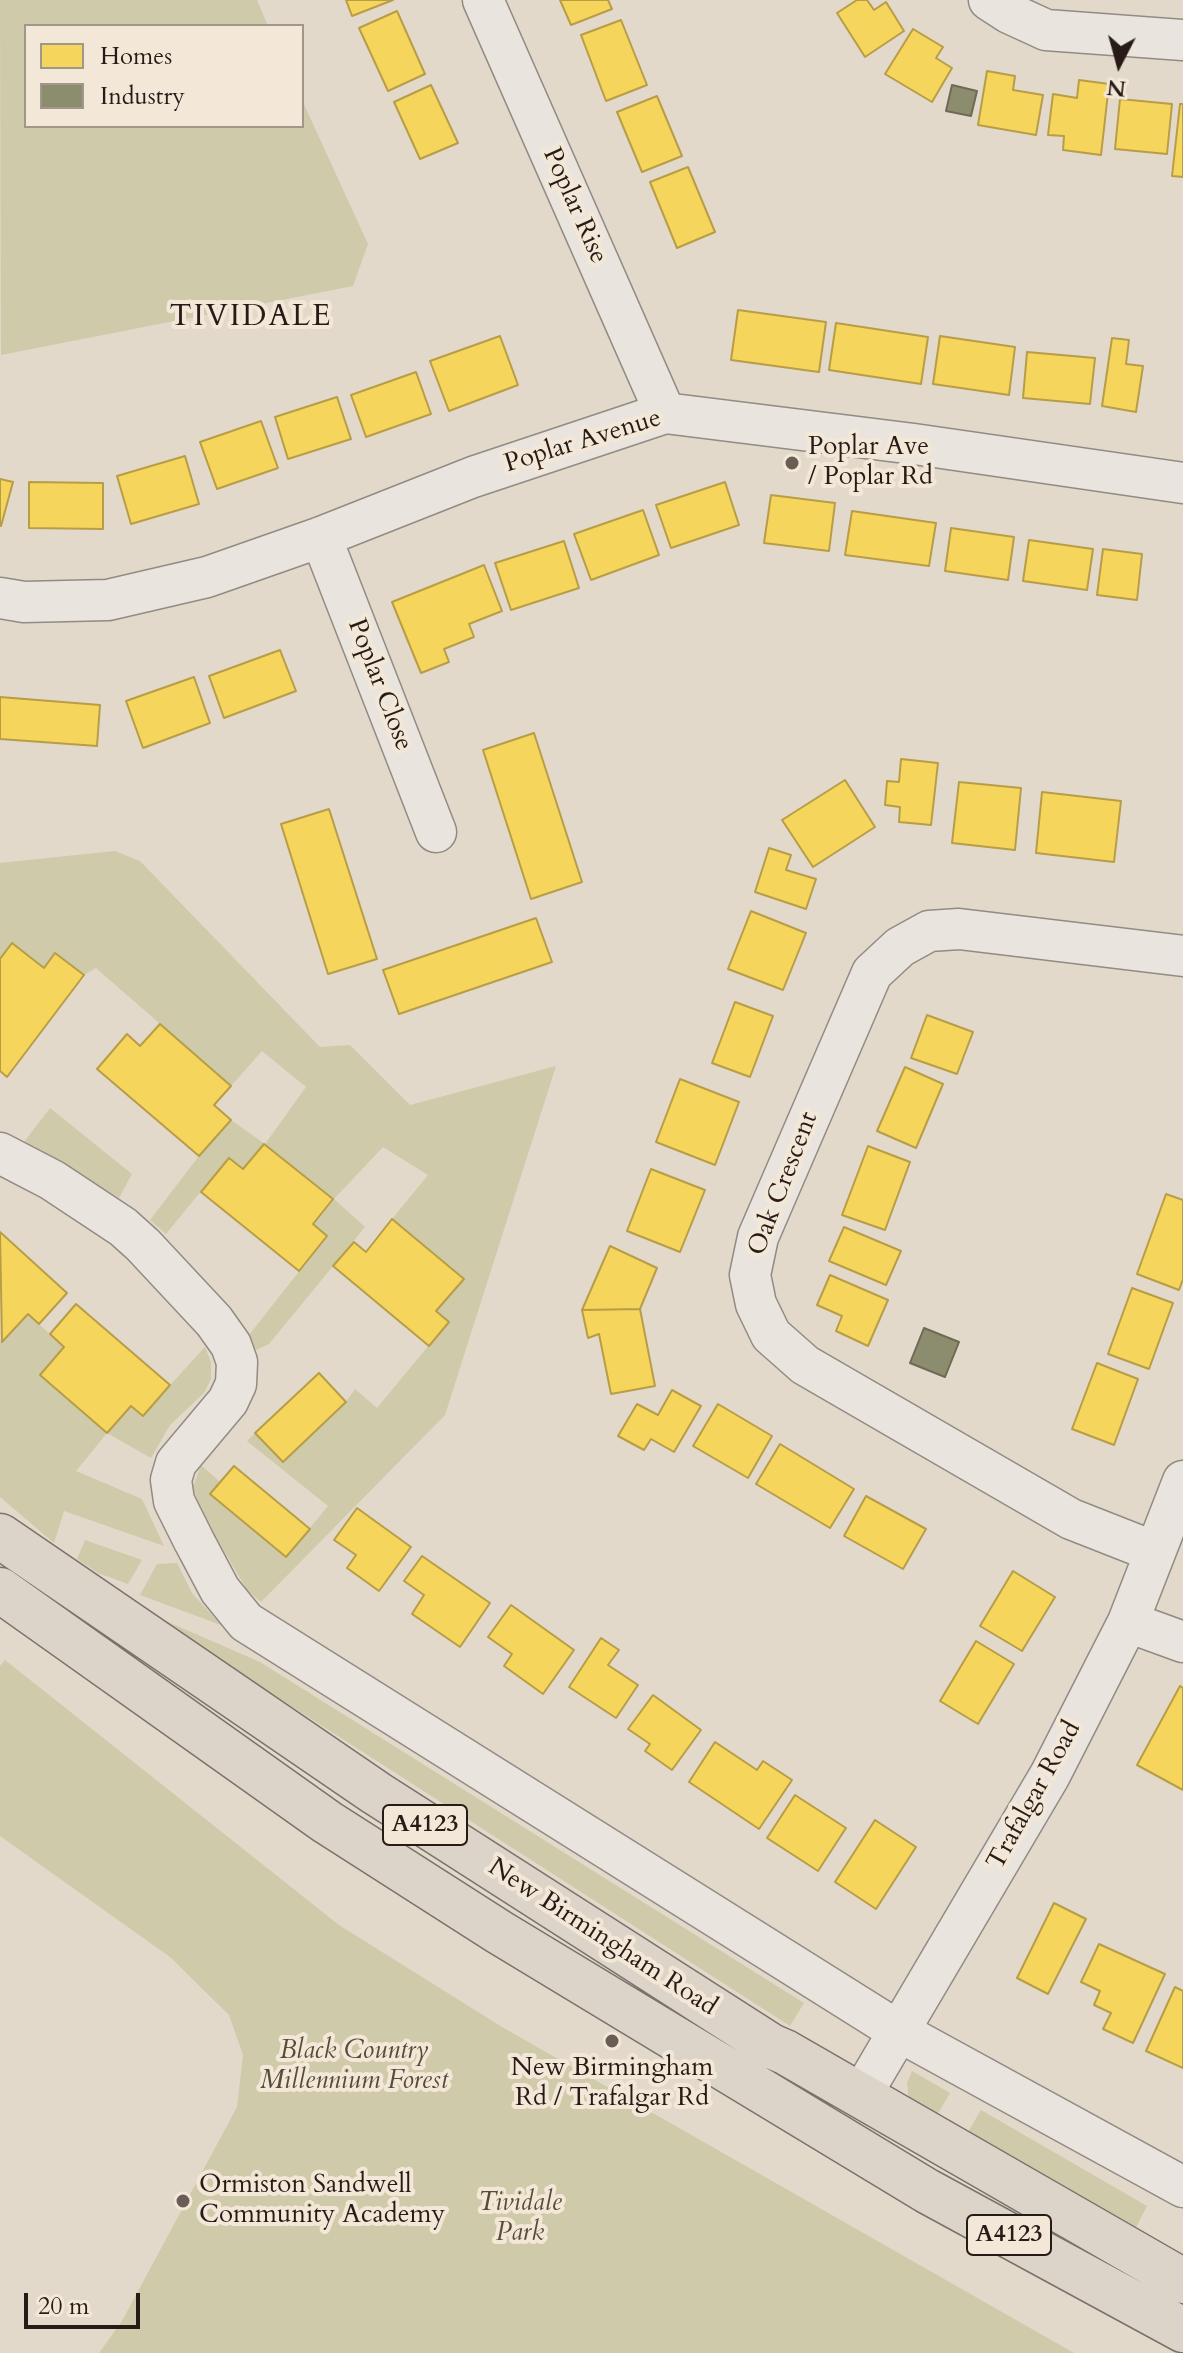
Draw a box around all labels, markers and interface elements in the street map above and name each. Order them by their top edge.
legend [24,24,304,128]
north arrow [1079,24,1159,104]
text: Homes [100,40,172,73]
text: N [1105,72,1128,104]
text: Industry [100,80,185,113]
street label: Poplar Rise [535,143,613,269]
district label: TIVIDALE [170,300,332,336]
street label: Poplar Avenue [501,403,665,481]
place label: Poplar Ave / Poplar Rd [808,432,933,494]
marker: Poplar Ave / Poplar Rd [783,454,801,472]
street label: Poplar Close [340,615,418,755]
street label: Oak Crescent [742,1108,826,1260]
street label: Trafalgar Road [981,1716,1089,1876]
road number: A4123 [383,1805,467,1845]
street label: New Birmingham Road [482,1852,722,2024]
marker: New Birmingham Rd / Trafalgar Rd [603,2032,621,2050]
park label: Black Country Millennium Forest [260,2036,448,2098]
place label: New Birmingham Rd / Trafalgar Rd [511,2053,713,2114]
place label: Ormiston Sandwell Community Academy [199,2170,445,2232]
park label: Tividale Park [478,2188,562,2250]
marker: Ormiston Sandwell Community Academy [174,2192,192,2210]
road number: A4123 [967,2215,1051,2255]
scale bar [28,2277,144,2327]
text: 20 m [38,2290,89,2323]

